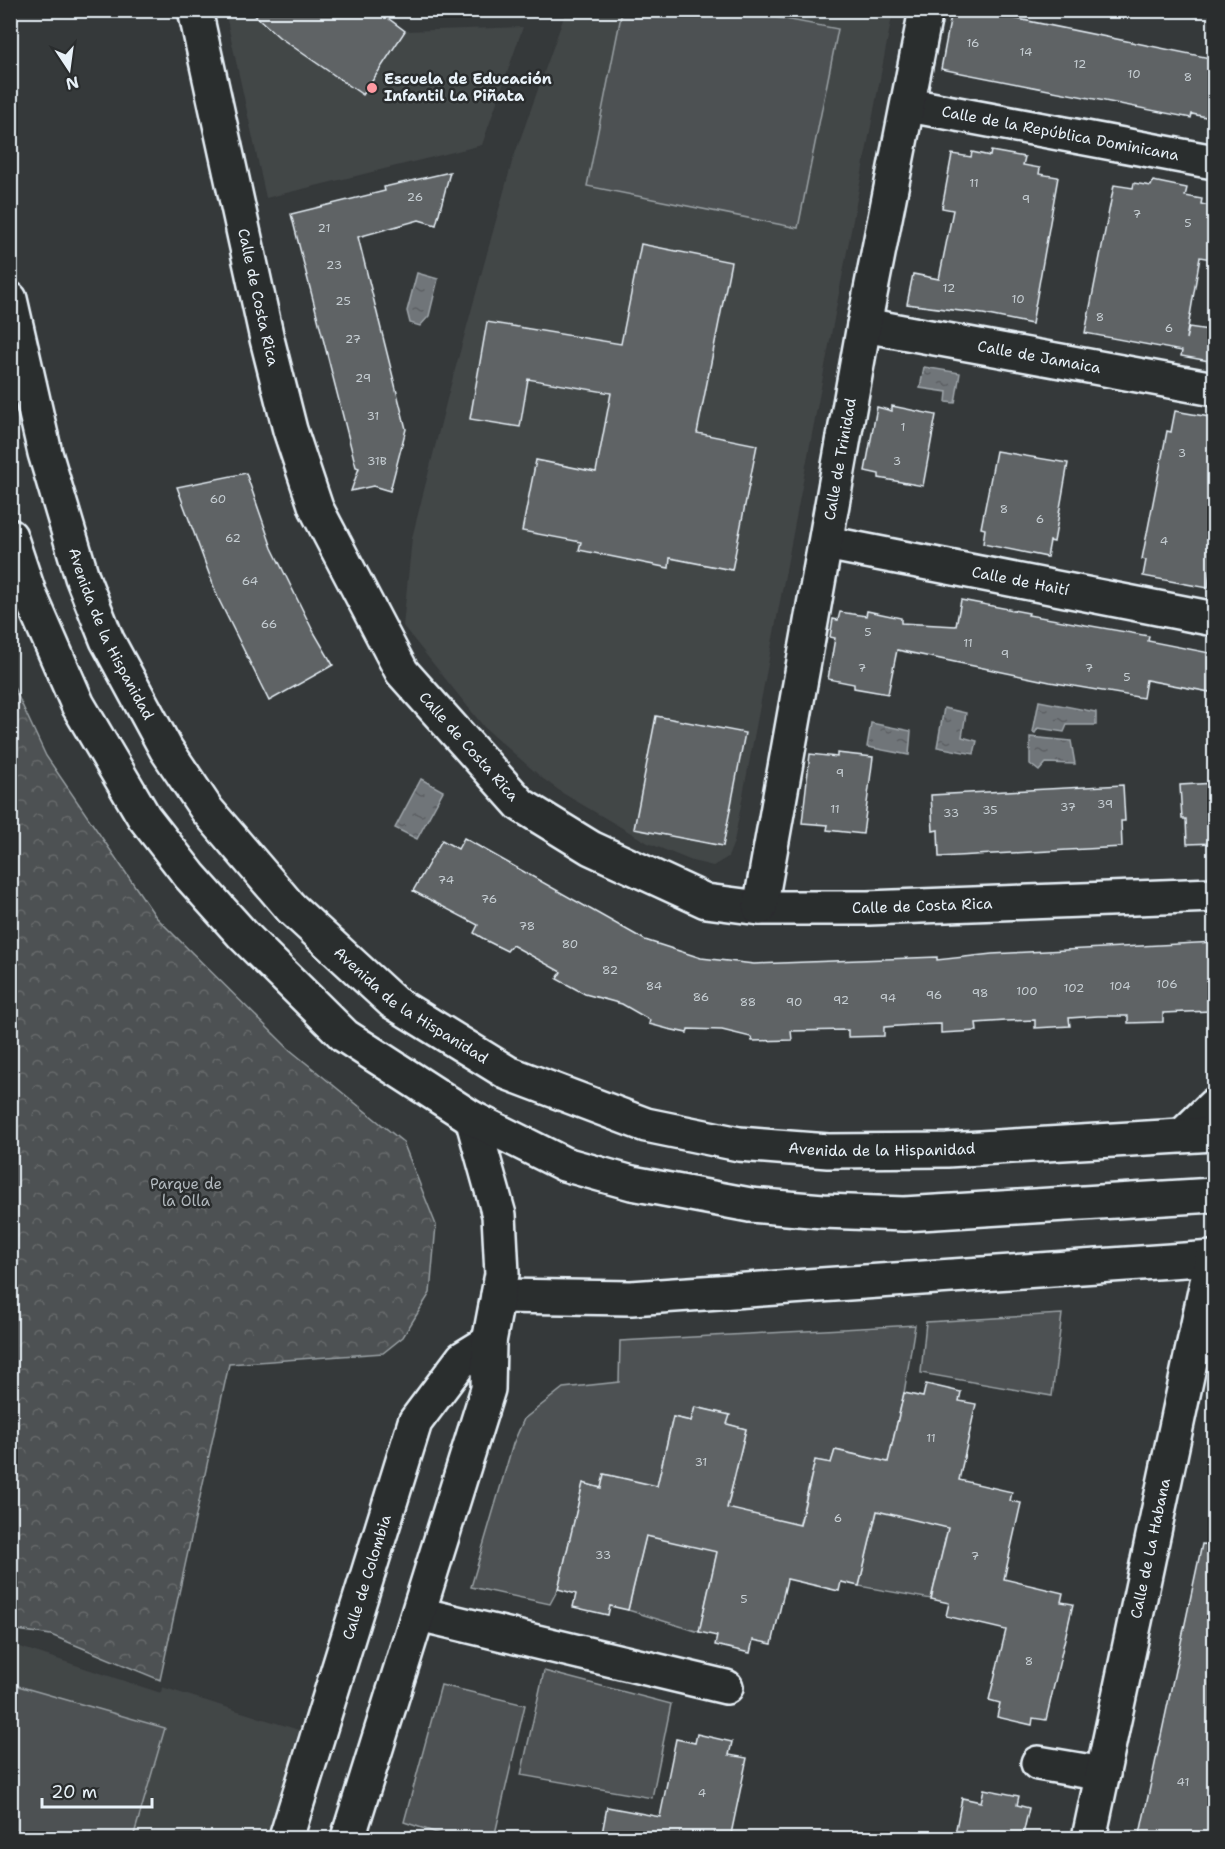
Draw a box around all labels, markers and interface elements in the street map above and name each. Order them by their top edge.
house number: 16 [966,35,980,51]
north arrow [39,39,99,99]
house number: 14 [1020,44,1032,60]
house number: 12 [1074,56,1086,72]
house number: 10 [1127,66,1141,82]
place label: Escuela de Educación Infantil La Piñata [384,69,552,106]
house number: 8 [1184,69,1192,85]
text: N [64,71,81,95]
marker: Escuela de Educación Infantil La Piñata [365,81,379,95]
street label: Calle de la República Dominicana [940,101,1181,165]
house number: 11 [969,175,979,191]
house number: 26 [407,189,423,205]
house number: 9 [1022,191,1030,207]
house number: 7 [1133,206,1141,222]
house number: 5 [1184,215,1192,231]
house number: 21 [318,220,330,236]
street label: Calle de Costa Rica [233,227,284,369]
house number: 23 [326,257,342,273]
house number: 12 [943,280,955,296]
house number: 10 [1011,291,1025,307]
house number: 25 [335,293,351,309]
house number: 8 [1096,309,1104,325]
house number: 6 [1165,320,1173,336]
house number: 27 [345,331,361,347]
street label: Calle de Jamaica [976,336,1103,378]
house number: 29 [355,370,371,386]
street label: Calle de Trinidad [819,396,861,522]
house number: 31 [367,408,379,424]
house number: 1 [900,419,906,435]
house number: 3 [1178,445,1186,461]
house number: 31B [367,453,387,469]
house number: 3 [893,453,901,469]
house number: 60 [210,491,226,507]
house number: 8 [1000,501,1008,517]
house number: 6 [1036,511,1044,527]
house number: 62 [225,530,241,546]
house number: 4 [1160,533,1168,549]
street label: Avenida de la Hispanidad [64,546,159,724]
street label: Calle de Haití [970,562,1071,600]
house number: 64 [242,573,258,589]
house number: 66 [261,616,277,632]
house number: 5 [864,624,872,640]
house number: 11 [963,635,973,651]
house number: 9 [1001,646,1009,662]
house number: 7 [858,660,866,676]
house number: 7 [1085,660,1093,676]
house number: 5 [1123,669,1131,685]
street label: Calle de Costa Rica [414,688,523,806]
house number: 9 [836,765,844,781]
house number: 39 [1097,796,1113,812]
house number: 37 [1060,799,1076,815]
house number: 11 [830,801,840,817]
house number: 35 [982,802,998,818]
house number: 33 [943,805,959,821]
house number: 74 [438,872,454,888]
house number: 76 [481,891,497,907]
street label: Calle de Costa Rica [852,893,993,918]
house number: 78 [519,918,535,934]
house number: 80 [562,936,578,952]
street label: Avenida de la Hispanidad [330,943,492,1069]
house number: 82 [602,962,618,978]
house number: 106 [1156,976,1178,992]
house number: 84 [646,978,662,994]
house number: 104 [1109,978,1131,994]
house number: 102 [1064,980,1084,996]
house number: 100 [1016,983,1038,999]
house number: 98 [972,985,988,1001]
house number: 96 [926,987,942,1003]
house number: 86 [693,989,709,1005]
house number: 94 [880,990,896,1006]
house number: 92 [833,992,849,1008]
house number: 88 [740,994,756,1010]
house number: 90 [786,994,802,1010]
street label: Avenida de la Hispanidad [788,1138,976,1161]
park label: Parque de la Olla [150,1174,222,1211]
house number: 11 [926,1430,936,1446]
house number: 31 [695,1454,707,1470]
street label: Calle de La Habana [1126,1476,1175,1620]
house number: 6 [834,1510,842,1526]
street label: Calle de Colombia [338,1512,396,1642]
house number: 33 [595,1547,611,1563]
house number: 7 [971,1548,979,1564]
house number: 5 [740,1591,748,1607]
house number: 8 [1025,1653,1033,1669]
scale bar [42,1771,152,1809]
house number: 41 [1177,1774,1189,1790]
text: 20 m [51,1780,97,1804]
house number: 4 [698,1785,706,1801]

